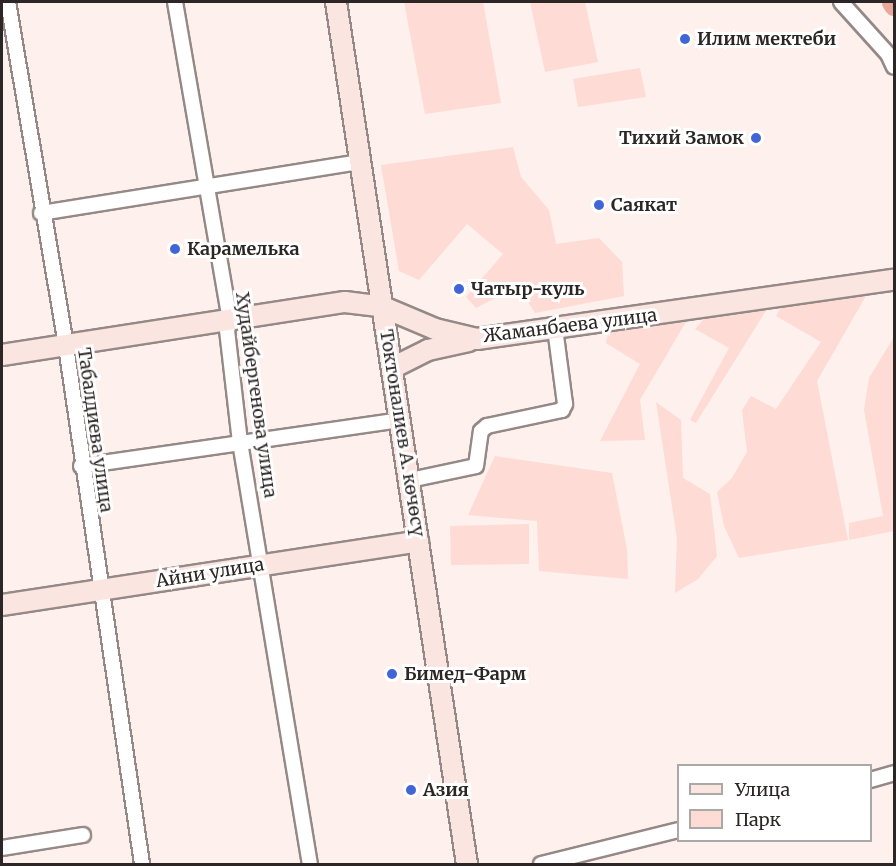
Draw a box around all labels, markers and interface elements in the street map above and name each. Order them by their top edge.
place label: Илим мектеби [697,28,836,50]
marker: Илим мектеби [678,32,692,46]
place label: Тихий Замок [619,127,744,149]
marker: Тихий Замок [749,131,763,145]
place label: Саякат [611,194,677,216]
marker: Саякат [592,198,606,212]
place label: Карамелька [187,238,300,260]
marker: Карамелька [168,242,182,256]
place label: Чатыр-куль [471,278,585,300]
marker: Чатыр-куль [452,282,466,296]
street label: Худайбергенова улица [231,291,281,499]
street label: Жаманбаева улица [482,305,658,347]
street label: Токтоналиев А. көчөсү [375,328,429,538]
street label: Табалдиева улица [73,346,117,514]
street label: Айни улица [154,554,266,592]
place label: Бимед-Фарм [404,663,526,685]
marker: Бимед-Фарм [385,667,399,681]
legend [677,764,872,842]
text: Улица [735,778,790,801]
place label: Азия [423,779,469,801]
marker: Азия [404,783,418,797]
text: Парк [735,808,781,831]

